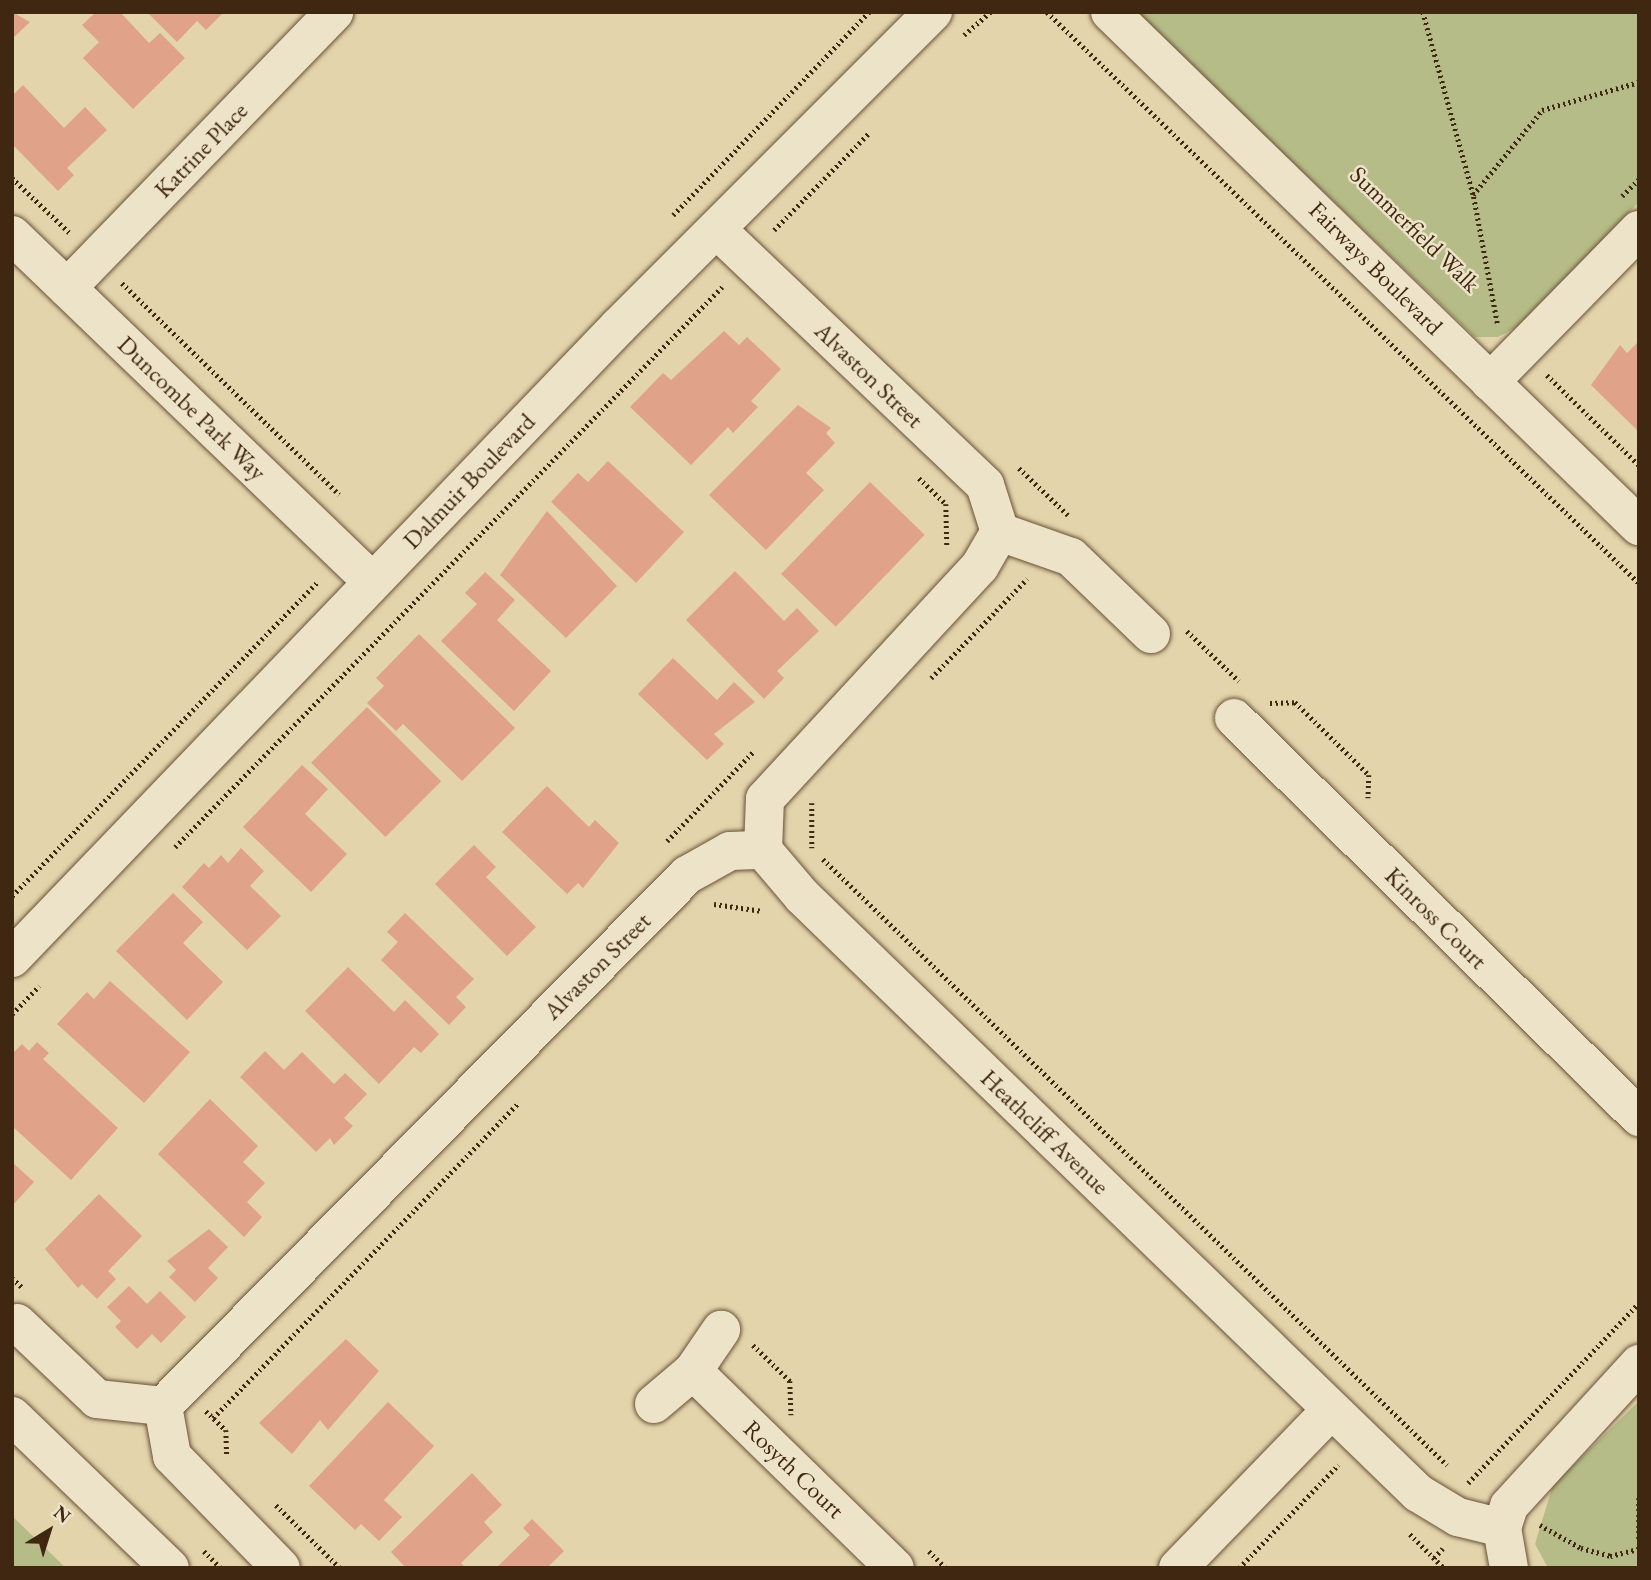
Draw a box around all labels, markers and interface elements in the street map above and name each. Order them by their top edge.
street label: Katrine Place [148,96,254,204]
street label: Summerfield Walk [1344,160,1486,298]
street label: Fairways Boulevard [1303,195,1449,341]
street label: Alvaston Street [809,316,929,434]
street label: Duncombe Park Way [112,330,272,486]
street label: Dalmuir Boulevard [397,407,541,555]
street label: Kinross Court [1379,861,1493,975]
street label: Alvaston Street [538,907,656,1025]
street label: Heathcliff Avenue [975,1064,1115,1200]
street label: Rosyth Court [738,1414,850,1524]
north arrow [14,1496,84,1566]
text: N [48,1499,76,1529]

